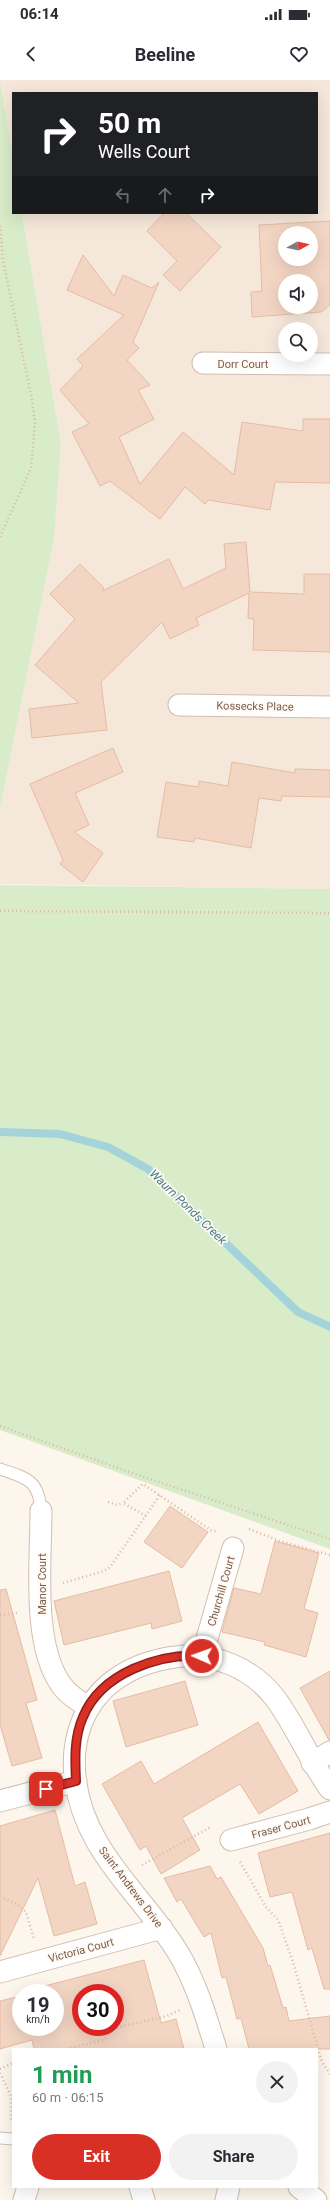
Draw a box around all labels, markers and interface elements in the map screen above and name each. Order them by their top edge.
text: 06:14 [20,5,59,23]
icon: back [20,43,42,65]
icon: heart [288,43,310,65]
text: Beeline [135,44,195,65]
text: 50 m [98,107,161,140]
icon: right [32,108,84,160]
text: Wells Court [98,141,190,162]
icon: left [112,184,134,206]
icon: ahead [154,184,176,206]
icon: right [196,184,218,206]
north arrow [278,226,318,266]
map controls [278,226,318,362]
button: sound [278,274,318,314]
button: search [278,322,318,362]
street label: Dorr Court [218,358,269,371]
street label: Kossecks Place [216,699,294,714]
water label: Waurn Ponds Creek [147,1167,230,1248]
street label: Manor Court [36,1553,49,1615]
street label: Churchill Court [205,1554,238,1628]
position arrow [181,1635,223,1677]
pin [29,1772,63,1806]
icon: arrive [35,1778,57,1800]
street label: Fraser Court [250,1813,312,1842]
street label: Saint Andrews Drive [96,1844,165,1930]
street label: Victoria Court [47,1935,116,1965]
speed limit sign: 30 [72,1984,124,2036]
text: 19 [27,1993,49,2017]
text: km/h [26,2014,50,2025]
text: 1 min [32,2061,92,2089]
button: close [256,2061,298,2103]
text: 60 m · 06:15 [32,2090,103,2105]
button: Exit [32,2134,161,2180]
button: Share [169,2134,298,2180]

